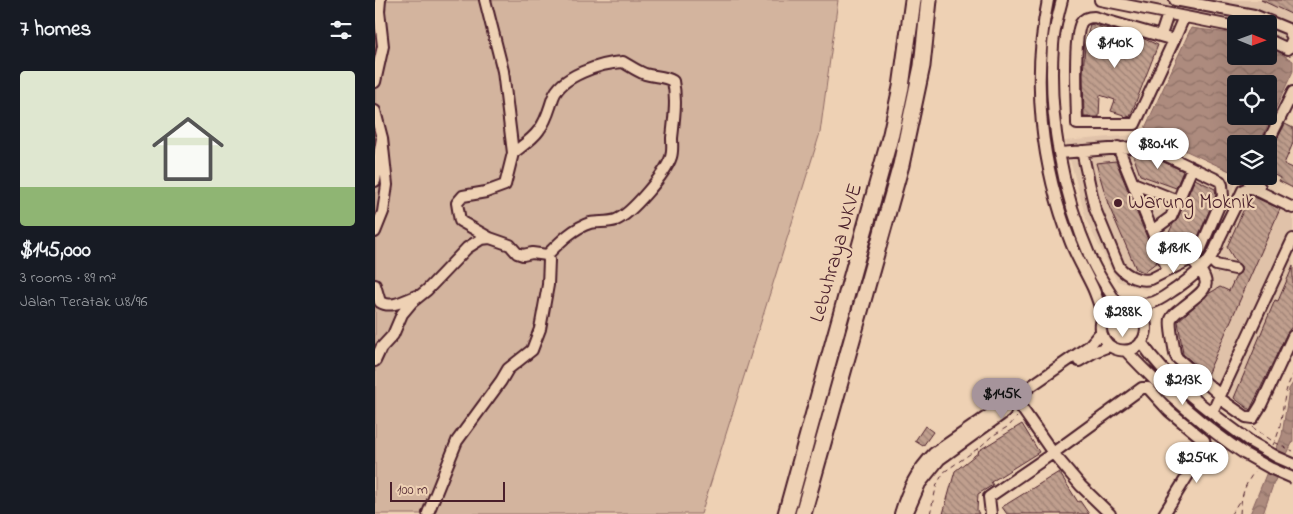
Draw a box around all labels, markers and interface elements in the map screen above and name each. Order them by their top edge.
text: 7 homes [20,15,91,45]
north arrow [1227,15,1277,65]
map controls [1227,15,1277,185]
icon: filters [327,16,355,44]
pin: $140K [1080,27,1150,69]
text: $140K [1097,31,1133,55]
button: locate [1227,75,1277,125]
icon: home [143,104,233,194]
pin: $80.4K [1117,128,1199,170]
text: $80.4K [1138,132,1178,156]
button: layers [1227,135,1277,185]
street label: Lebuhraya NKVE [803,180,873,327]
place label: Warung Moknik [1128,188,1255,220]
marker: Warung Moknik [1112,197,1124,209]
pin: $181K [1139,232,1209,274]
text: $145,000 [20,236,91,266]
text: $181K [1157,236,1191,260]
text: 3 rooms · 89 m² [20,266,116,290]
text: Jalan Teratak U8/96 [20,290,148,314]
pin: $288K [1088,296,1158,338]
text: $288K [1104,300,1142,324]
pin: $213K [1148,364,1218,406]
text: $213K [1164,368,1202,392]
pin: $145K [967,378,1037,420]
text: $145K [983,382,1021,406]
pin: $254K [1162,442,1232,484]
text: $254K [1176,446,1218,470]
scale bar [390,479,505,502]
text: 100 m [397,480,428,501]

